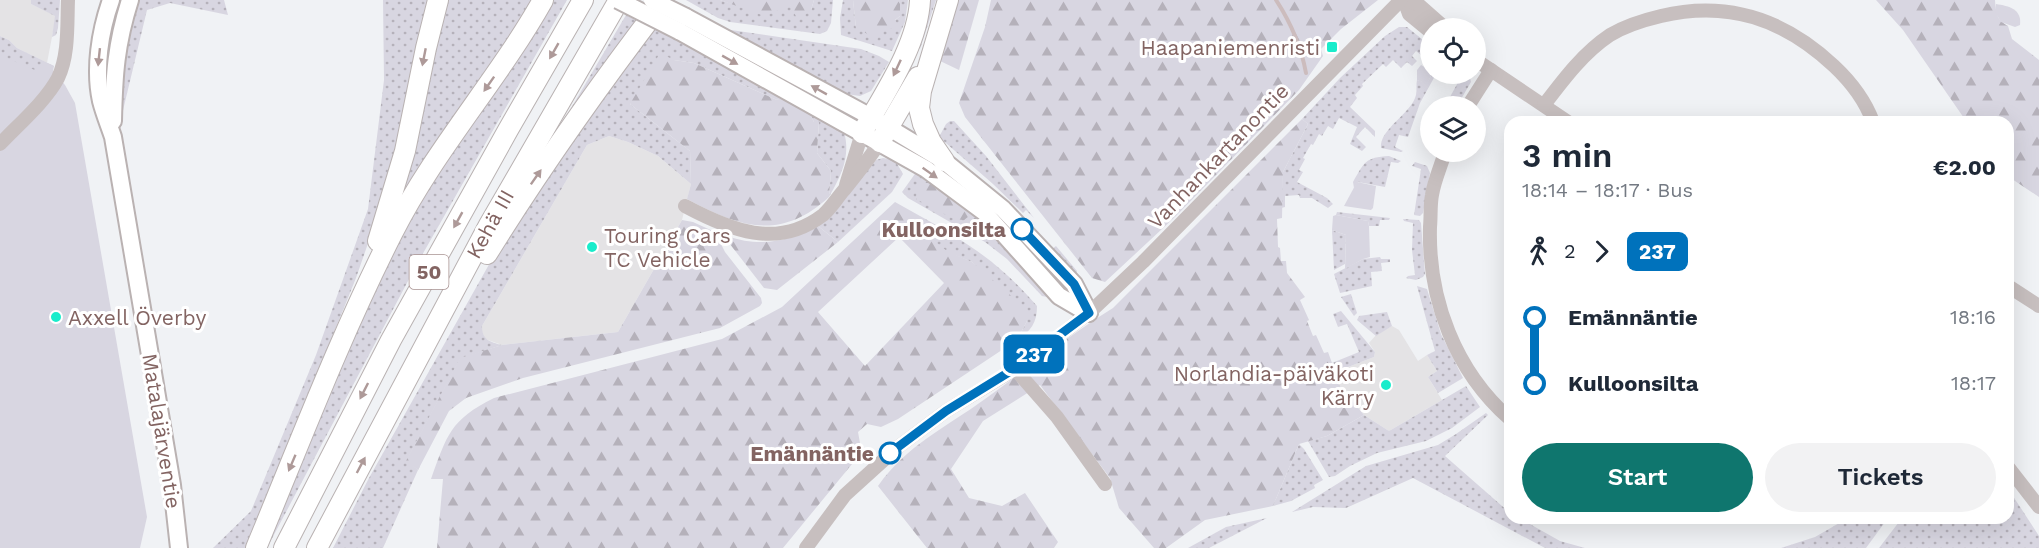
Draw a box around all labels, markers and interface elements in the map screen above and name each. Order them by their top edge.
map controls [1420,18,1486,162]
button: locate [1420,18,1486,84]
place label: Haapaniemenristi [1140,35,1320,60]
marker: Haapaniemenristi [1325,40,1339,54]
one-way arrow [548,43,559,59]
one-way arrow [95,48,104,67]
one-way arrow [419,48,428,67]
one-way arrow [722,55,739,65]
one-way arrow [893,60,902,77]
one-way arrow [483,76,495,92]
street label: Vanhankartanontie [1142,78,1294,234]
one-way arrow [810,85,827,95]
button: layers [1420,96,1486,162]
text: 3 min [1522,136,1612,175]
text: €2.00 [1933,155,1996,180]
one-way arrow [922,167,938,178]
one-way arrow [530,169,542,185]
text: 18:14 – 18:17 · Bus [1522,178,1693,202]
street label: Kehä III [461,185,519,263]
one-way arrow [452,212,463,228]
place label: Kulloonsilta [881,217,1007,242]
marker: Kulloonsilta [1011,218,1033,240]
place label: Touring Cars TC Vehicle [604,223,731,272]
icon: walk [1522,235,1555,268]
icon: forward [1585,235,1618,268]
text: 2 [1564,239,1576,263]
text: 237 [1639,239,1676,264]
marker: Touring Cars TC Vehicle [585,240,599,254]
road number: 50 [410,255,448,289]
place label: Axxell Överby [68,305,206,330]
text: Emännäntie [1568,305,1698,330]
text: 18:16 [1950,305,1996,329]
marker: Axxell Överby [49,310,63,324]
line badge: 237 [1000,334,1068,374]
text: 237 [1015,342,1053,367]
street label: Matalajärventie [137,352,187,510]
place label: Norlandia-päiväkoti Kärry [1174,361,1374,410]
text: Kulloonsilta [1568,371,1699,396]
text: 18:17 [1951,371,1996,395]
marker: Norlandia-päiväkoti Kärry [1379,378,1393,392]
one-way arrow [360,383,369,400]
place label: Emännäntie [750,441,874,466]
marker: Emännäntie [879,442,901,464]
button: Start [1522,443,1753,512]
button: Tickets [1765,443,1996,512]
one-way arrow [287,454,296,472]
one-way arrow [356,456,366,473]

